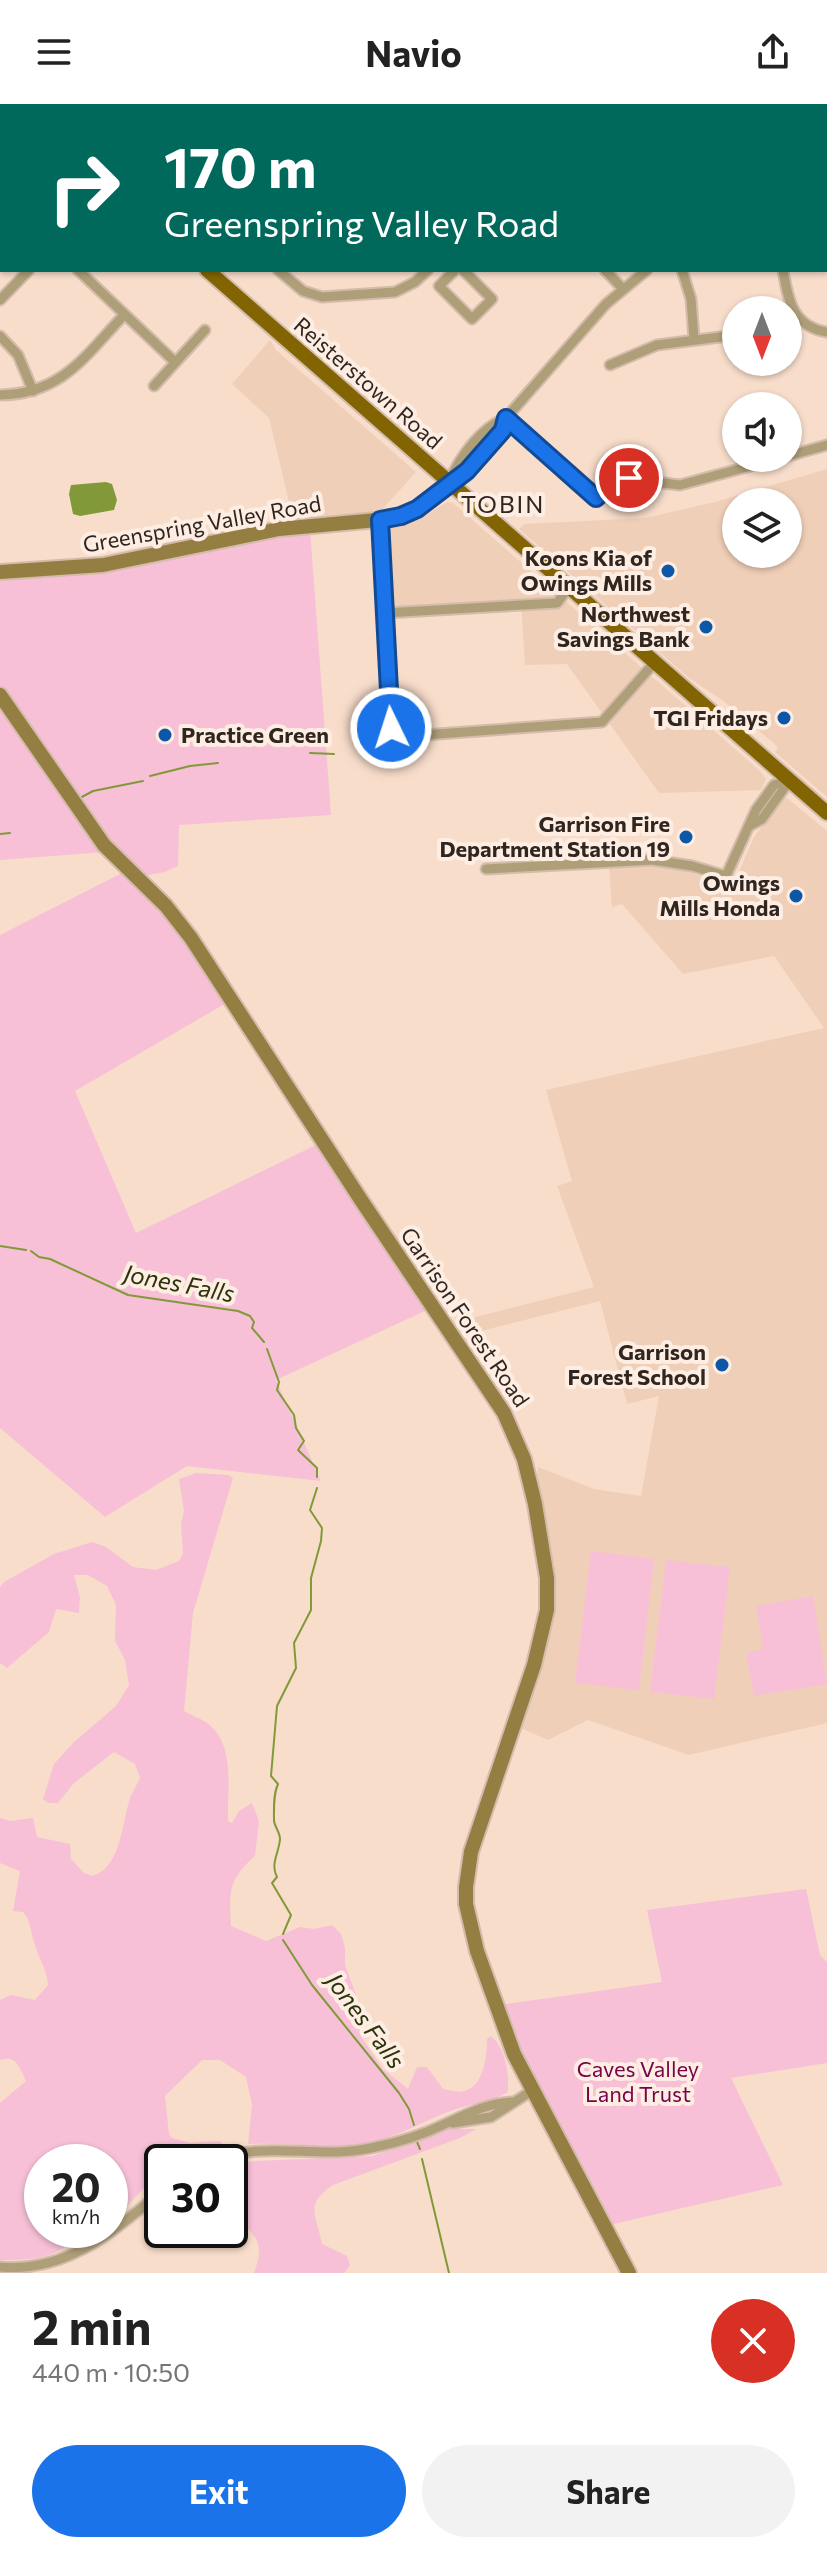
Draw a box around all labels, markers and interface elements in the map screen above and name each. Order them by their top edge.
icon: menu [32,30,76,74]
text: Navio [365,30,462,74]
icon: share [751,30,795,74]
text: 170 m [164,131,317,200]
icon: right [32,136,136,240]
text: Greenspring Valley Road [164,200,559,244]
north arrow [722,296,802,376]
map controls [722,296,802,568]
street label: Reisterstown Road [289,311,448,454]
button: sound [722,392,802,472]
pin [595,444,663,512]
icon: arrive [607,456,651,500]
button: layers [722,488,802,568]
street label: Greenspring Valley Road [81,489,323,558]
district label: TOBIN [461,489,545,518]
place label: Koons Kia of Owings Mills [521,544,653,596]
marker: Koons Kia of Owings Mills [659,562,677,580]
place label: Northwest Savings Bank [557,600,690,652]
marker: Northwest Savings Bank [697,618,715,636]
position arrow [349,686,433,770]
place label: TGI Fridays [653,704,768,731]
marker: TGI Fridays [775,709,793,727]
place label: Practice Green [181,721,329,748]
marker: Practice Green [156,726,174,744]
place label: Garrison Fire Department Station 19 [439,810,670,862]
marker: Garrison Fire Department Station 19 [677,828,695,846]
place label: Owings Mills Honda [659,869,780,921]
marker: Owings Mills Honda [787,887,805,905]
street label: Garrison Forest Road [395,1222,536,1412]
water label: Jones Falls [119,1257,237,1307]
place label: Garrison Forest School [568,1338,706,1390]
marker: Garrison Forest School [713,1356,731,1374]
water label: Jones Falls [320,1965,412,2074]
park label: Caves Valley Land Trust [577,2055,699,2107]
speed limit sign: 30 [144,2144,248,2248]
text: 20 [51,2161,101,2210]
text: km/h [52,2204,100,2228]
text: 2 min [32,2296,152,2355]
button: close [711,2299,795,2383]
text: 440 m · 10:50 [32,2356,190,2387]
button: Exit [32,2445,406,2537]
button: Share [422,2445,795,2537]

